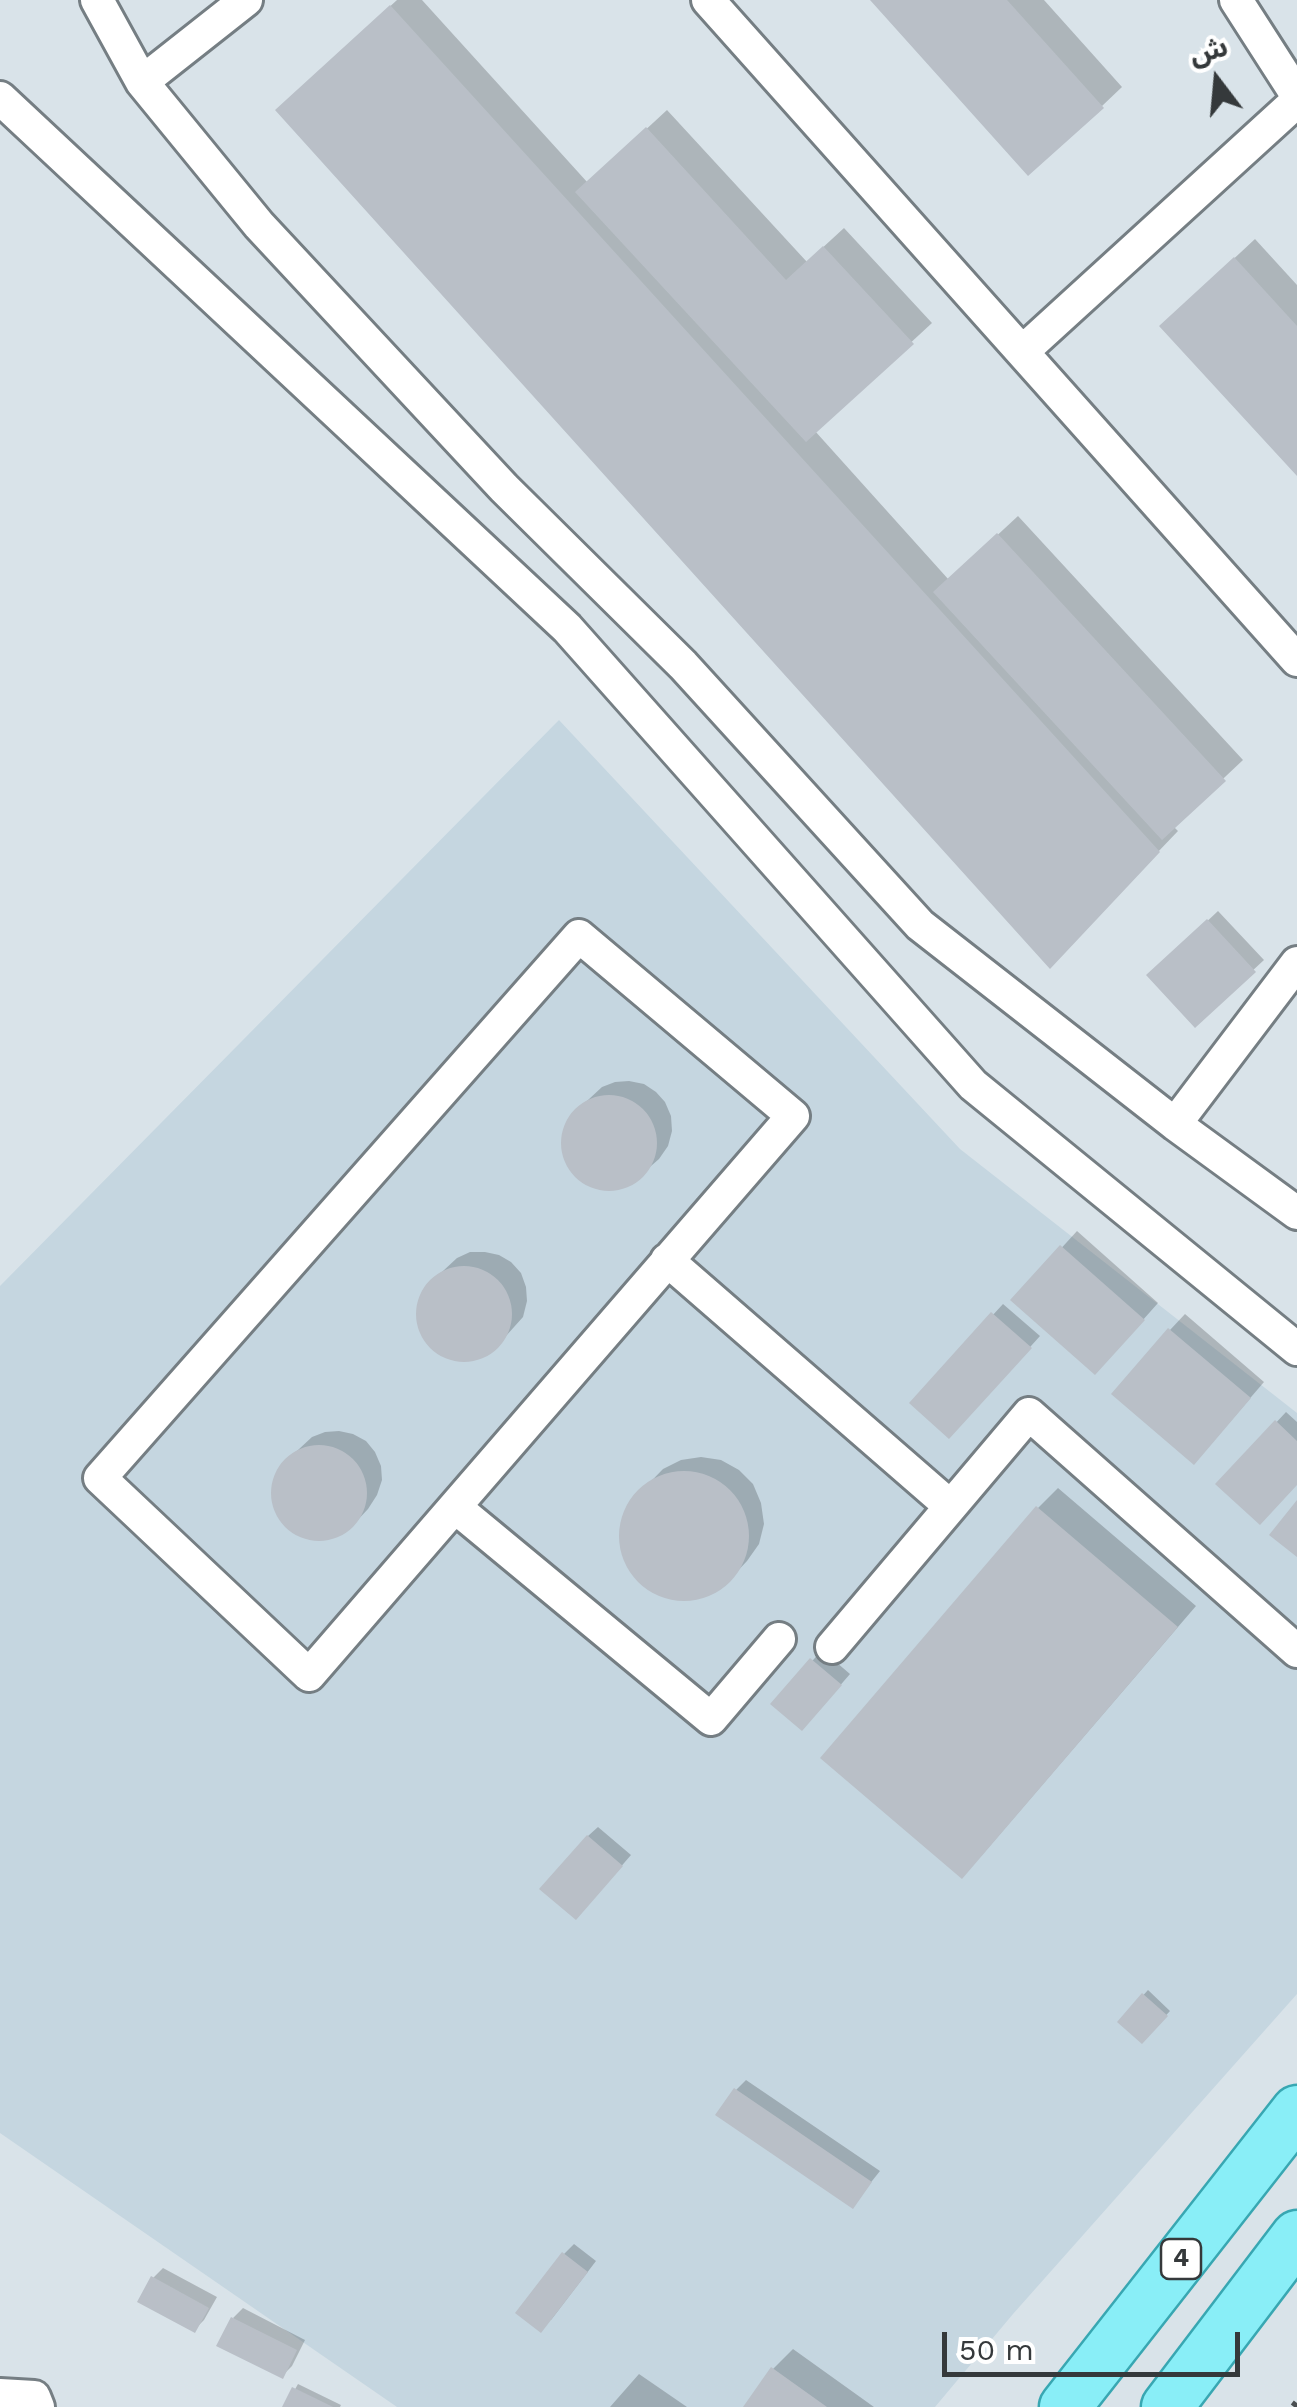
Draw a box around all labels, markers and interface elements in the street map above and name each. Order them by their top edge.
north arrow [1167,30,1267,130]
text: ش [1186,30,1232,72]
road number: 4 [1161,2239,1201,2279]
scale bar [947,2312,1244,2374]
text: 50 m [959,2332,1034,2367]

